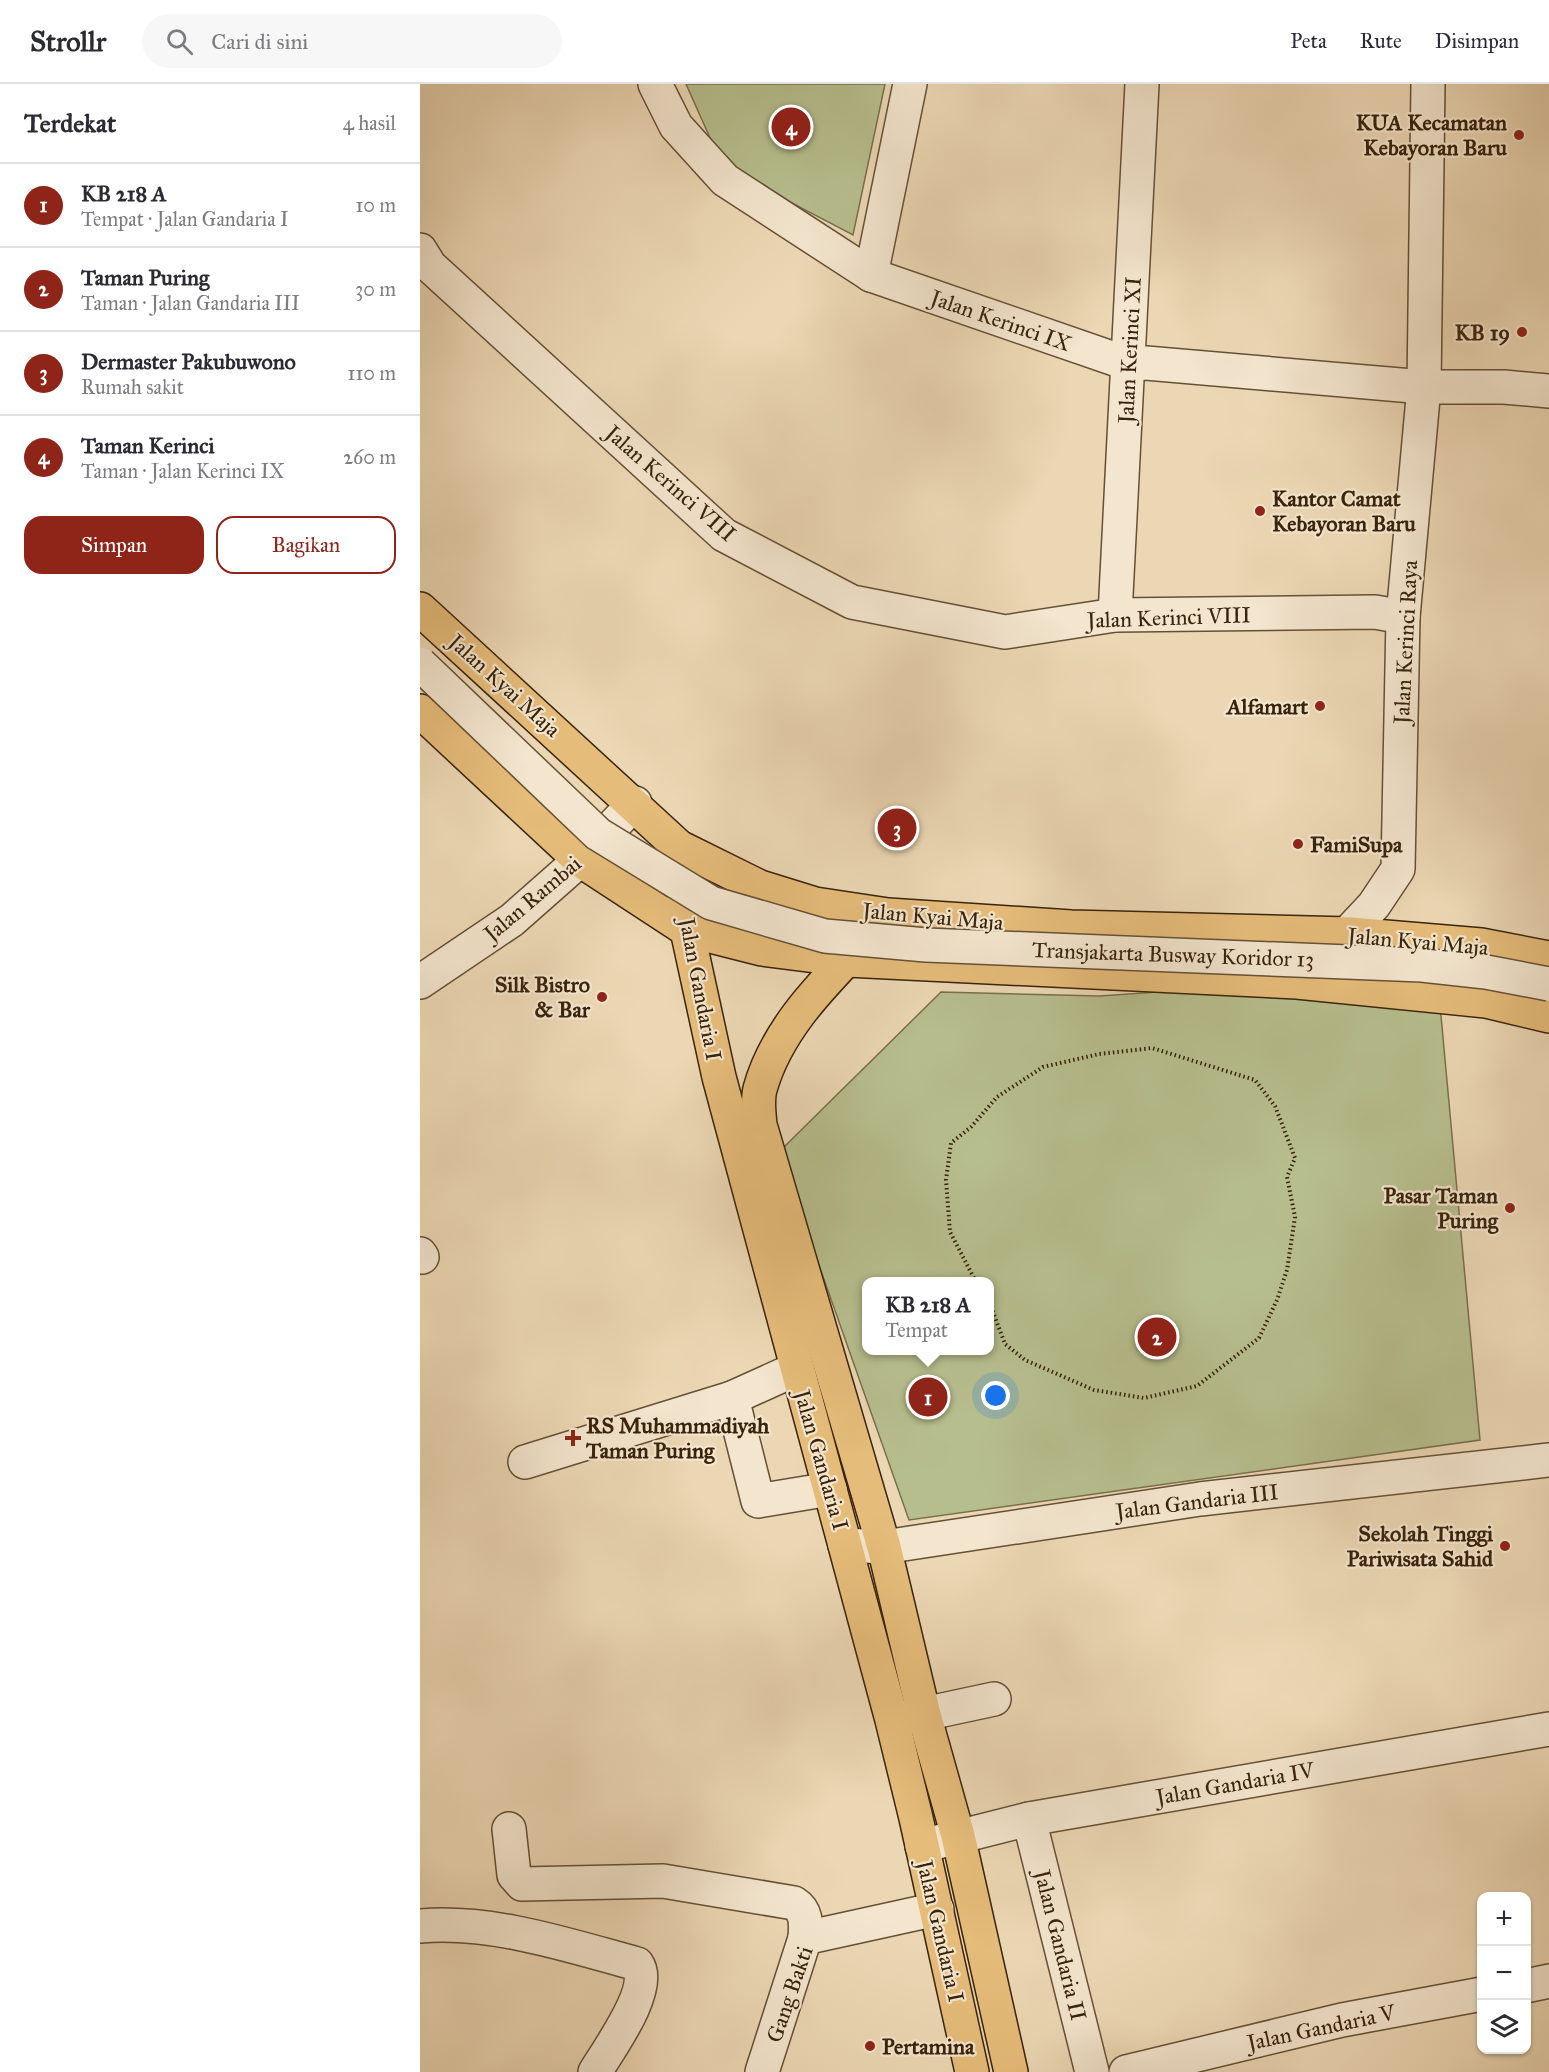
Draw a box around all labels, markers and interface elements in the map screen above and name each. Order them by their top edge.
search box [142,14,562,68]
text: Strollr [30,24,106,59]
icon: search [163,25,196,58]
text: Cari di sini [211,28,308,55]
text: Peta [1290,28,1327,54]
text: Rute [1360,28,1402,54]
text: Disimpan [1435,28,1519,54]
pin: 4 [772,104,811,150]
text: Terdekat [24,107,116,139]
place label: KUA Kecamatan Kebayoran Baru [1356,109,1507,161]
text: 4 hasil [343,111,396,135]
marker: KUA Kecamatan Kebayoran Baru [1512,128,1526,142]
text: KB 218 A [81,180,167,207]
text: 1 [40,193,47,217]
text: 10 m [355,193,396,217]
text: Tempat · Jalan Gandaria I [81,207,288,231]
text: Taman Puring [81,264,209,291]
street label: Jalan Kerinci XI [1112,276,1147,426]
text: 2 [39,277,48,301]
text: 30 m [355,277,396,301]
street label: Jalan Kerinci IX [925,283,1075,357]
text: Taman · Jalan Gandaria III [81,291,300,315]
place label: KB 19 [1455,319,1510,346]
marker: KB 19 [1515,325,1529,339]
text: Dermaster Pakubuwono [81,348,296,375]
text: 3 [40,361,48,385]
text: 110 m [348,361,396,385]
text: Rumah sakit [81,375,184,399]
street label: Jalan Kerinci VIII [598,418,741,547]
text: Taman Kerinci [81,432,215,459]
text: 4 [38,445,49,469]
text: 260 m [343,445,396,469]
text: Taman · Jalan Kerinci IX [81,459,285,483]
place label: Kantor Camat Kebayoran Baru [1272,485,1416,537]
marker: Kantor Camat Kebayoran Baru [1253,504,1267,518]
button: Simpan [24,516,204,574]
button: Bagikan [216,516,396,574]
street label: Jalan Kerinci Raya [1388,559,1423,727]
street label: Jalan Kerinci VIII [1085,601,1251,634]
street label: Jalan Kyai Maja [442,627,567,743]
place label: Alfamart [1225,693,1308,720]
marker: Alfamart [1313,699,1327,713]
pin: 3 [878,806,916,850]
place label: FamiSupa [1310,831,1403,858]
marker: FamiSupa [1291,837,1305,851]
street label: Jalan Rambai [477,850,586,948]
street label: Jalan Kyai Maja [859,897,1005,936]
street label: Jalan Gandaria I [673,913,728,1063]
street label: Jalan Kyai Maja [1344,922,1490,961]
street label: Transjakarta Busway Koridor 13 [1031,936,1315,973]
place label: Silk Bistro & Bar [495,971,591,1023]
marker: Silk Bistro & Bar [595,990,609,1004]
place label: Pasar Taman Puring [1383,1182,1499,1234]
marker: Pasar Taman Puring [1503,1201,1517,1215]
popup [862,1277,994,1355]
text: KB 218 A [885,1291,971,1318]
pin: 2 [1138,1314,1176,1360]
text: Tempat [885,1318,948,1342]
pin: 1 [908,1374,948,1420]
your location [981,1381,1010,1410]
street label: Jalan Gandaria I [788,1385,854,1534]
place label: RS Muhammadiyah Taman Puring [585,1412,770,1464]
marker: RS Muhammadiyah Taman Puring [564,1429,582,1447]
street label: Jalan Gandaria III [1112,1478,1280,1525]
place label: Sekolah Tinggi Pariwisata Sahid [1347,1520,1494,1572]
marker: Sekolah Tinggi Pariwisata Sahid [1498,1539,1512,1553]
street label: Jalan Gandaria IV [1152,1756,1318,1811]
street label: Jalan Gandaria I [911,1856,970,2005]
street label: Jalan Gandaria II [1028,1865,1092,2023]
map controls [1477,1892,1531,2054]
button: + [1477,1892,1531,1946]
street label: Gang Bakti [760,1942,819,2046]
button: − [1477,1946,1531,2000]
street label: Jalan Gandaria V [1243,1998,1399,2057]
button: layers [1477,2000,1531,2054]
place label: Pertamina [882,2033,975,2060]
marker: Pertamina [863,2039,877,2053]

